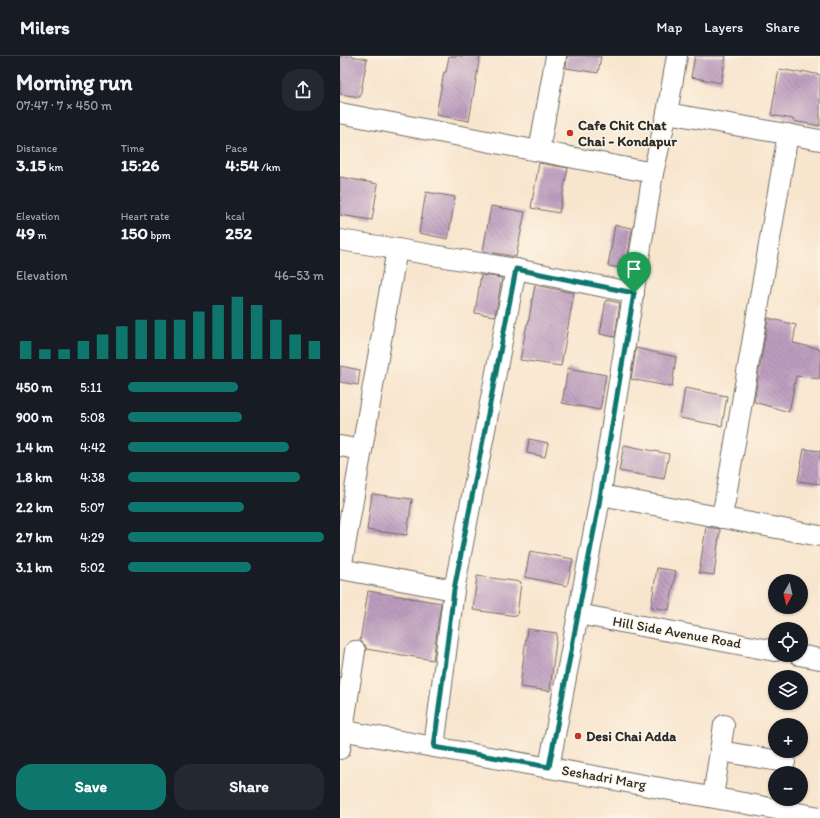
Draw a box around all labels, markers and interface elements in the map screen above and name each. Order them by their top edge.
text: Milers [20,16,70,39]
text: Map [657,19,682,36]
text: Layers [704,19,743,36]
text: Share [765,19,800,36]
text: Morning run [16,69,132,96]
button: share [282,69,324,111]
text: 07:47 · 7 × 450 m [16,98,112,113]
place label: Cafe Chit Chat Chai - Kondapur [578,117,677,150]
marker: Cafe Chit Chat Chai - Kondapur [565,128,575,138]
text: Distance [16,142,57,155]
text: Time [121,142,144,155]
text: Pace [225,142,247,155]
text: 3.15 [16,155,46,175]
text: 15:26 [121,155,160,175]
text: 4:54 [225,155,259,175]
text: km [46,161,63,174]
text: /km [259,161,281,174]
text: Elevation [16,210,60,223]
text: Heart rate [121,210,169,223]
text: kcal [225,210,245,223]
text: 49 [16,223,35,243]
text: 150 [121,223,148,243]
text: 252 [225,223,252,243]
text: m [35,229,47,242]
text: bpm [148,229,171,242]
pin [617,252,651,293]
icon: arrive [623,258,645,280]
text: Elevation [16,268,68,283]
text: 46–53 m [274,268,324,283]
text: 450 m [16,380,53,395]
text: 5:11 [80,380,102,395]
text: 900 m [16,410,53,425]
text: 5:08 [80,410,105,425]
text: 1.4 km [16,440,53,455]
text: 4:42 [80,440,106,455]
text: 1.8 km [16,470,52,485]
text: 4:38 [80,470,105,485]
text: 2.2 km [16,500,53,515]
text: 5:07 [80,500,104,515]
text: 2.7 km [16,530,53,545]
text: 4:29 [80,530,105,545]
text: 3.1 km [16,560,52,575]
text: 5:02 [80,560,105,575]
north arrow [768,574,808,614]
map controls [768,574,808,806]
street label: Hill Side Avenue Road [611,613,743,652]
button: locate [768,622,808,662]
button: layers [768,670,808,710]
button: + [768,718,808,758]
place label: Desi Chai Adda [586,728,676,745]
marker: Desi Chai Adda [573,731,583,741]
street label: Seshadri Marg [560,762,648,793]
button: Save [16,764,166,810]
button: Share [174,764,324,810]
button: − [768,766,808,806]

